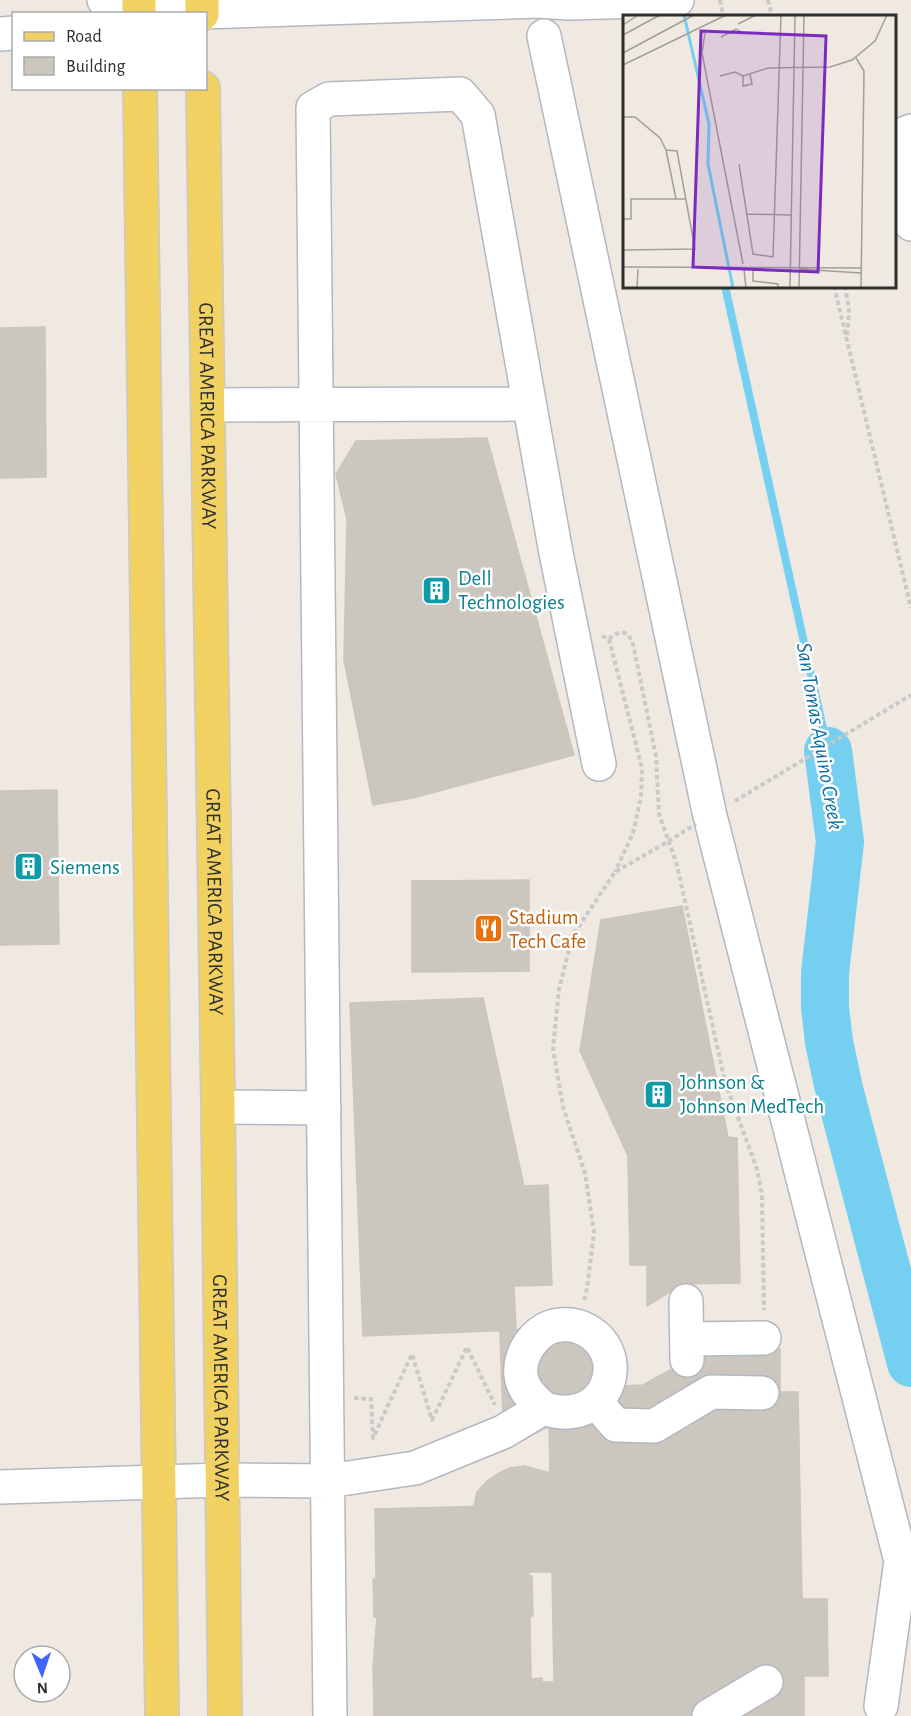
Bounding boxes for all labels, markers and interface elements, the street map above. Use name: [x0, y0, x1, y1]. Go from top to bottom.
legend: [12, 12, 207, 90]
inset map: [623, 15, 896, 288]
text: Road: [66, 28, 102, 46]
text: Building: [66, 58, 126, 76]
street label: GREAT AMERICA PARKWAY: [195, 302, 219, 530]
place label: Dell Technologies: [458, 568, 565, 613]
building icon: Dell Technologies: [421, 574, 453, 606]
water label: San Tomas Aquino Creek: [793, 641, 847, 831]
street label: GREAT AMERICA PARKWAY: [202, 788, 227, 1016]
building icon: Siemens: [13, 851, 45, 883]
place label: Siemens: [50, 857, 120, 878]
place label: Stadium Tech Cafe: [509, 907, 586, 952]
restaurant icon: Stadium Tech Cafe: [472, 913, 504, 945]
place label: Johnson & Johnson MedTech: [680, 1072, 824, 1117]
building icon: Johnson & Johnson MedTech: [643, 1078, 675, 1110]
street label: GREAT AMERICA PARKWAY: [209, 1274, 233, 1502]
north arrow: [12, 1644, 72, 1704]
text: N: [37, 1680, 48, 1696]

